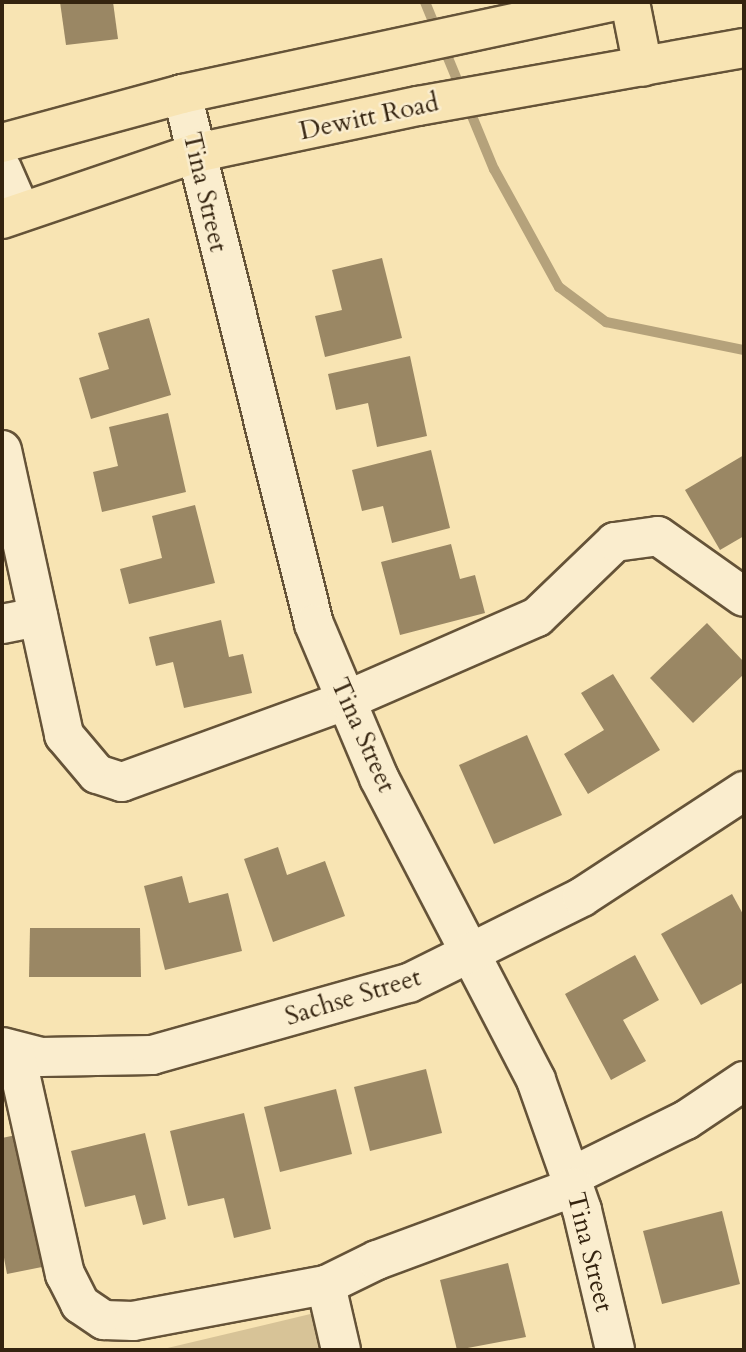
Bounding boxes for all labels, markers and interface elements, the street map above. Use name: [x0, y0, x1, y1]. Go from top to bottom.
street label: Dewitt Road: [296, 87, 442, 147]
street label: Tina Street: [176, 129, 234, 255]
street label: Tina Street: [324, 673, 402, 797]
street label: Sachse Street: [281, 962, 425, 1032]
street label: Tina Street: [560, 1189, 620, 1315]

